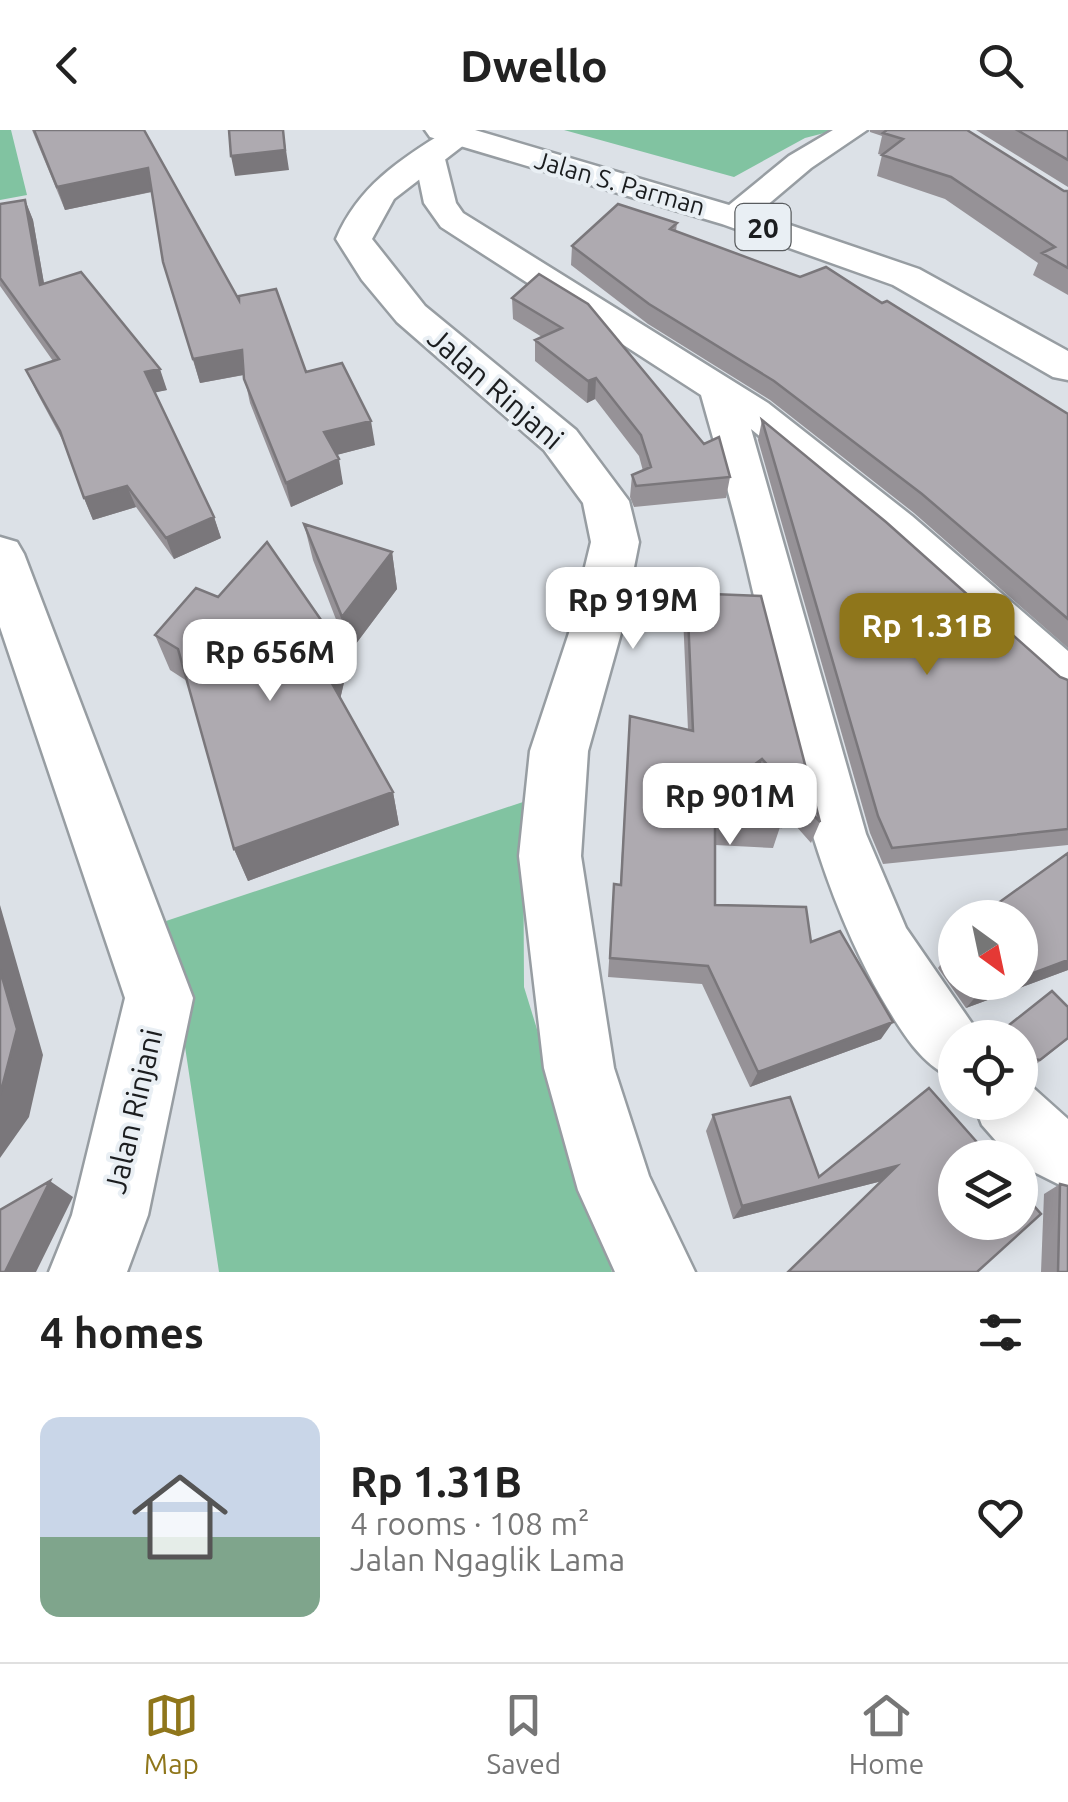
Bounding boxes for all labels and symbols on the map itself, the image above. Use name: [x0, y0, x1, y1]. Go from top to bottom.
street label: Jalan S. Parman: [532, 145, 708, 221]
road number: 20: [736, 204, 790, 250]
street label: Jalan Rinjani: [422, 320, 570, 456]
pin: Rp 919M: [541, 567, 725, 652]
pin: Rp 1.31B: [824, 593, 1030, 678]
pin: Rp 656M: [178, 619, 362, 704]
pin: Rp 901M: [638, 763, 822, 848]
north arrow: [938, 900, 1038, 1000]
street label: Jalan Rinjani: [98, 1025, 168, 1197]

